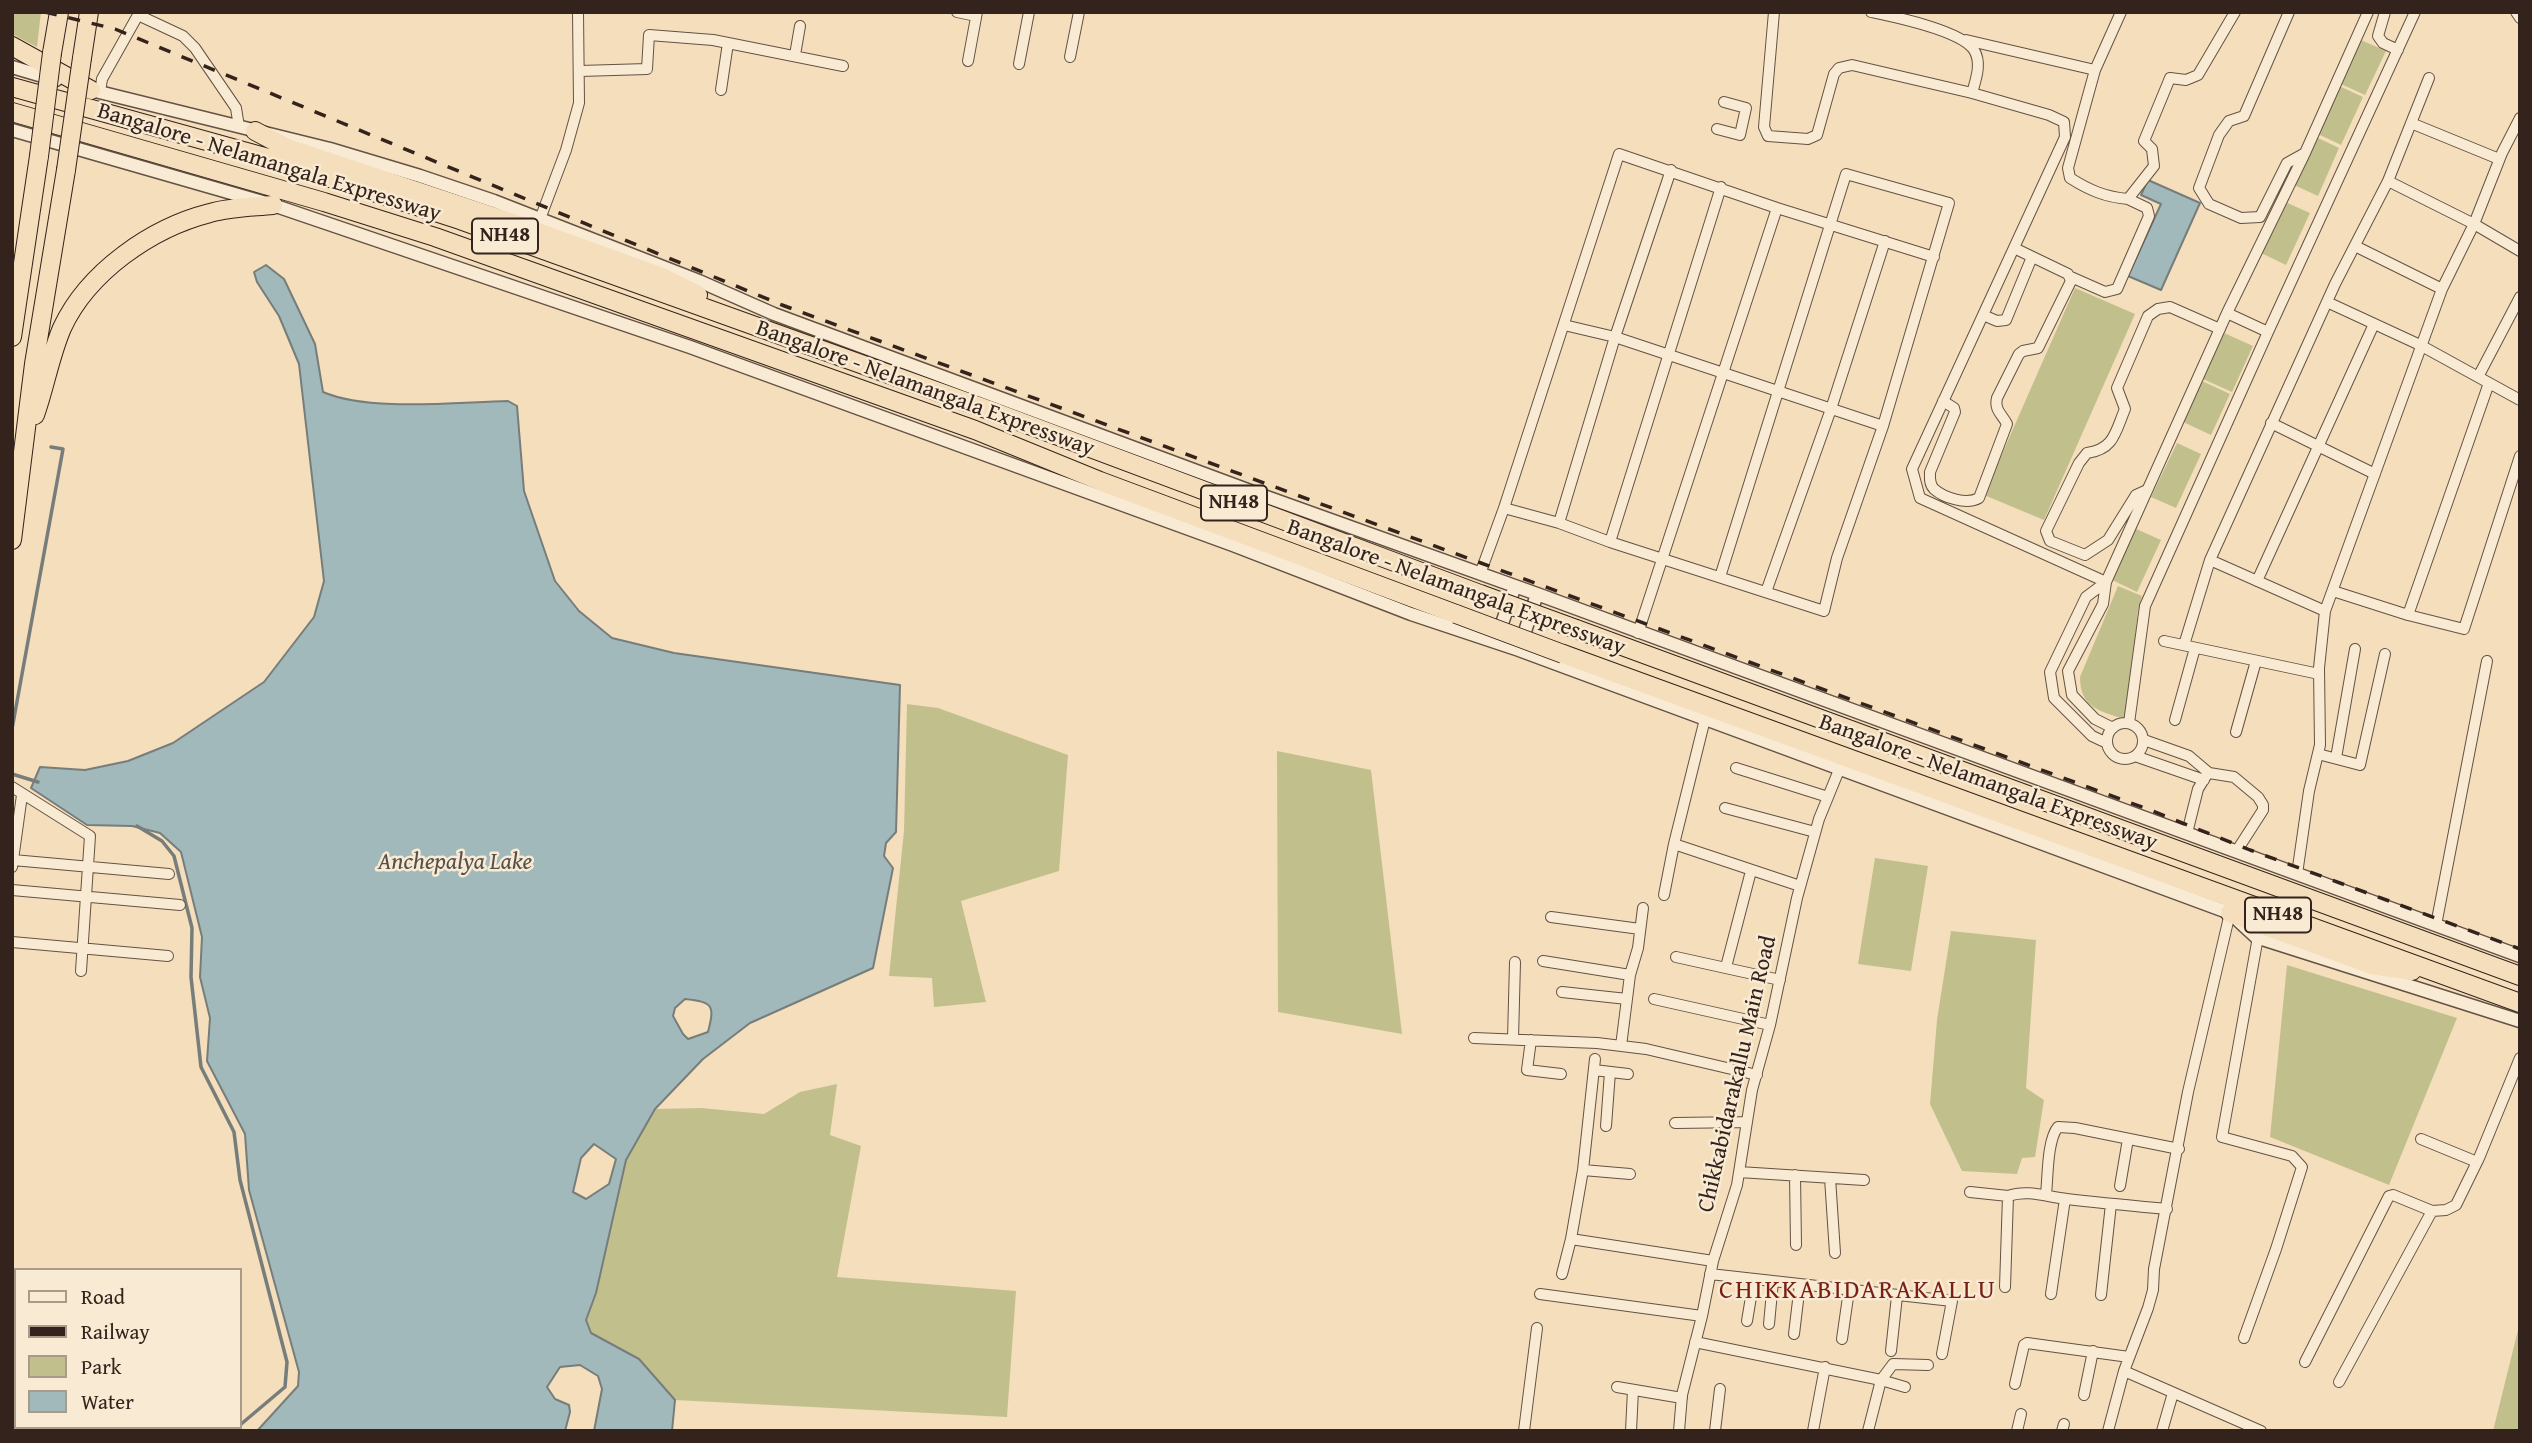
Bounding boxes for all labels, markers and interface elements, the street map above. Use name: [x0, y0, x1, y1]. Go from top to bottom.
street label: Bangalore - Nelamangala Expressway: [94, 97, 444, 229]
road number: NH48: [472, 218, 538, 254]
street label: Bangalore - Nelamangala Expressway: [752, 315, 1098, 463]
road number: NH48: [1201, 486, 1267, 520]
street label: Bangalore - Nelamangala Expressway: [1283, 514, 1629, 662]
street label: Bangalore - Nelamangala Expressway: [1815, 709, 2161, 857]
water label: Anchepalya Lake: [378, 849, 532, 877]
road number: NH48: [2245, 898, 2311, 932]
street label: Chikkabidarakallu Main Road: [1693, 933, 1783, 1215]
legend: [14, 1268, 242, 1429]
district label: CHIKKABIDARAKALLU: [1721, 1275, 1995, 1307]
text: Road: [81, 1281, 125, 1312]
text: Railway: [81, 1316, 150, 1347]
text: Park: [81, 1351, 122, 1382]
text: Water: [81, 1386, 134, 1417]

